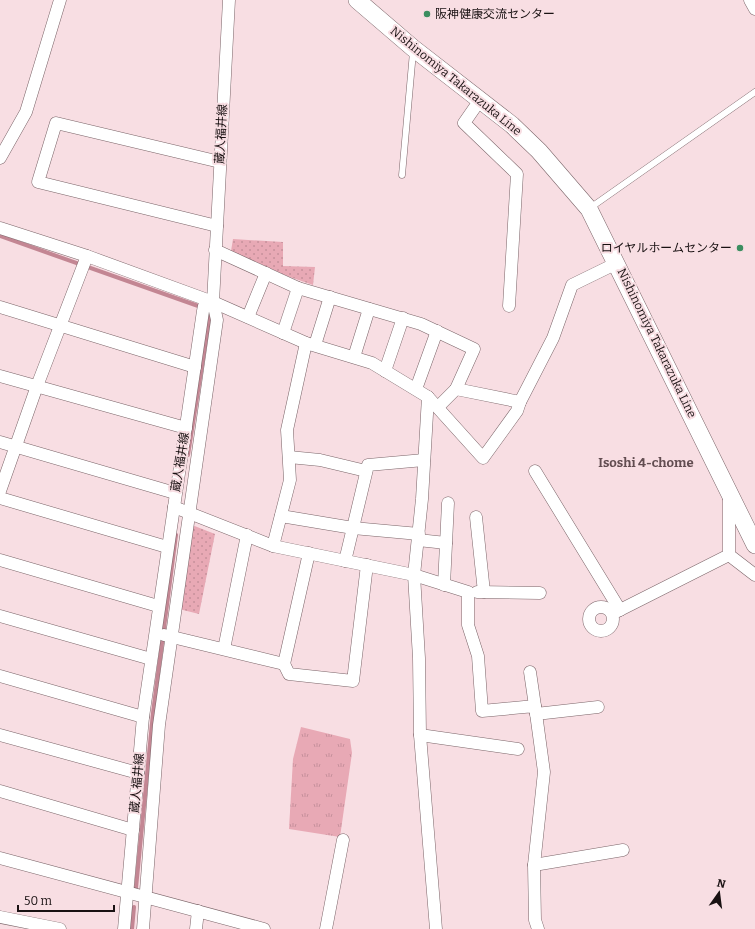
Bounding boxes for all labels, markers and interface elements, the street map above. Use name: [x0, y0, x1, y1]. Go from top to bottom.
place label: 阪神健康交流センター: [435, 7, 555, 21]
marker: 阪神健康交流センター: [422, 9, 432, 19]
street label: Nishinomiya Takarazuka Line: [388, 24, 524, 138]
street label: 蔵人福井線: [212, 104, 230, 164]
place label: ロイヤルホームセンター: [601, 241, 732, 255]
marker: ロイヤルホームセンター: [735, 243, 745, 253]
street label: Nishinomiya Takarazuka Line: [615, 266, 699, 420]
street label: 蔵人福井線: [168, 431, 192, 493]
district label: Isoshi 4-chome: [598, 455, 694, 470]
street label: 蔵人福井線: [127, 752, 147, 814]
north arrow: [699, 873, 739, 913]
text: N: [716, 876, 727, 891]
scale bar: [18, 887, 114, 913]
text: 50 m: [24, 894, 53, 908]

